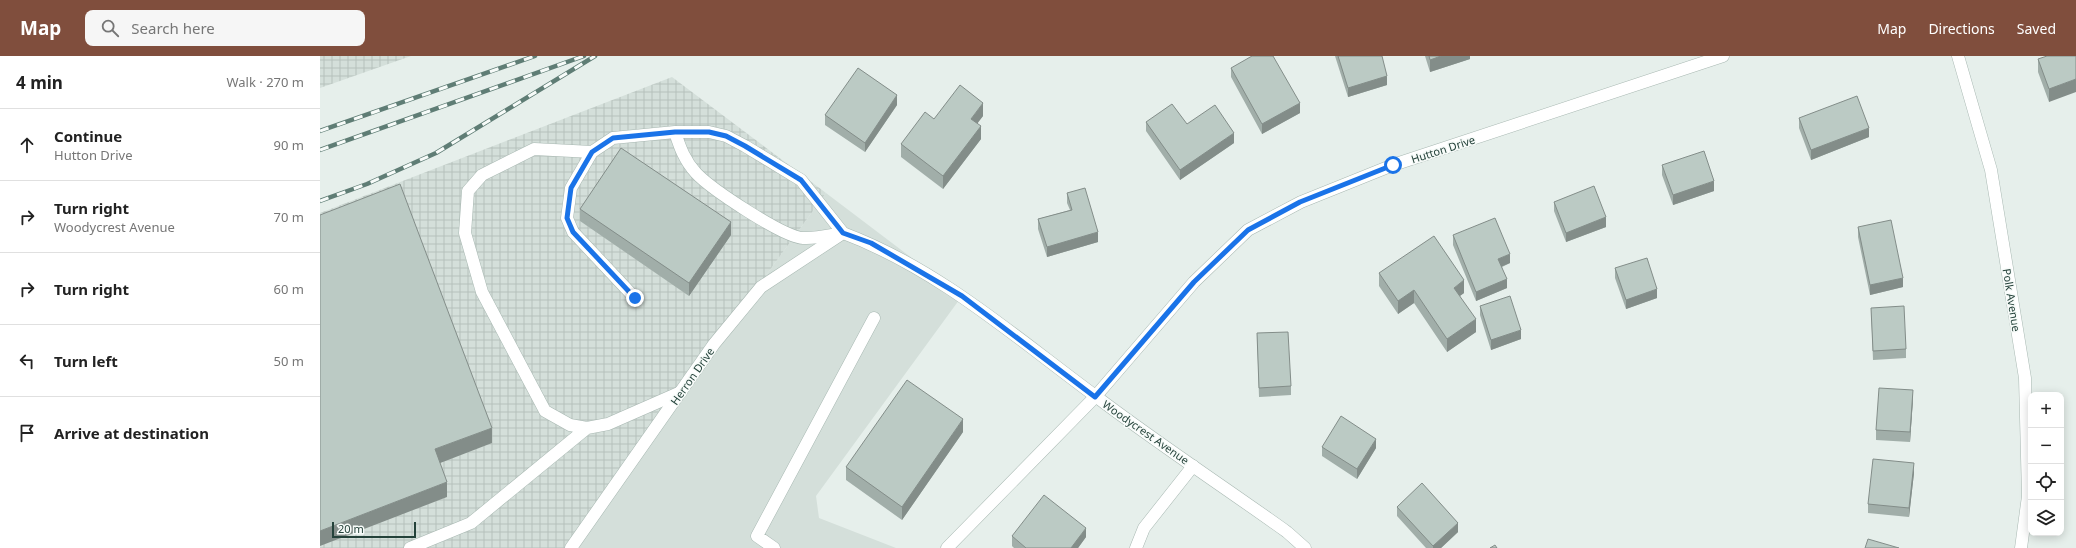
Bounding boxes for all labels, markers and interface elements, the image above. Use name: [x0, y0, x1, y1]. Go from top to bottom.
search box: [85, 10, 365, 46]
text: Map: [20, 15, 61, 41]
icon: search: [99, 17, 121, 39]
text: Search here: [131, 18, 215, 38]
text: Map: [1877, 19, 1906, 38]
text: Directions: [1928, 19, 1995, 38]
text: Saved: [2017, 19, 2056, 38]
text: 4 min: [16, 71, 63, 94]
text: Walk · 270 m: [226, 73, 304, 91]
text: Continue: [54, 126, 122, 146]
street label: Hutton Drive: [1409, 132, 1477, 166]
icon: ahead: [16, 134, 38, 156]
text: 90 m: [274, 136, 304, 154]
text: Hutton Drive: [54, 146, 132, 164]
route start: [1384, 156, 1402, 174]
text: Turn right: [54, 198, 129, 218]
icon: right: [16, 206, 38, 228]
text: 70 m: [274, 208, 304, 226]
text: Woodycrest Avenue: [54, 218, 175, 236]
street label: Polk Avenue: [2000, 267, 2024, 333]
icon: right: [16, 278, 38, 300]
text: Turn right: [54, 279, 129, 299]
text: 60 m: [274, 280, 304, 298]
route end: [626, 289, 644, 307]
street label: Herron Drive: [667, 344, 717, 408]
icon: left: [16, 350, 38, 372]
text: Turn left: [54, 351, 118, 371]
text: 50 m: [274, 352, 304, 370]
map controls: [2028, 392, 2064, 536]
button: +: [2028, 392, 2064, 428]
street label: Woodycrest Avenue: [1100, 397, 1192, 467]
icon: arrive: [16, 422, 38, 444]
text: Arrive at destination: [54, 423, 209, 443]
button: −: [2028, 428, 2064, 464]
button: locate: [2028, 464, 2064, 500]
button: layers: [2028, 500, 2064, 536]
scale bar: [332, 520, 416, 539]
text: 20 m: [338, 521, 364, 536]

